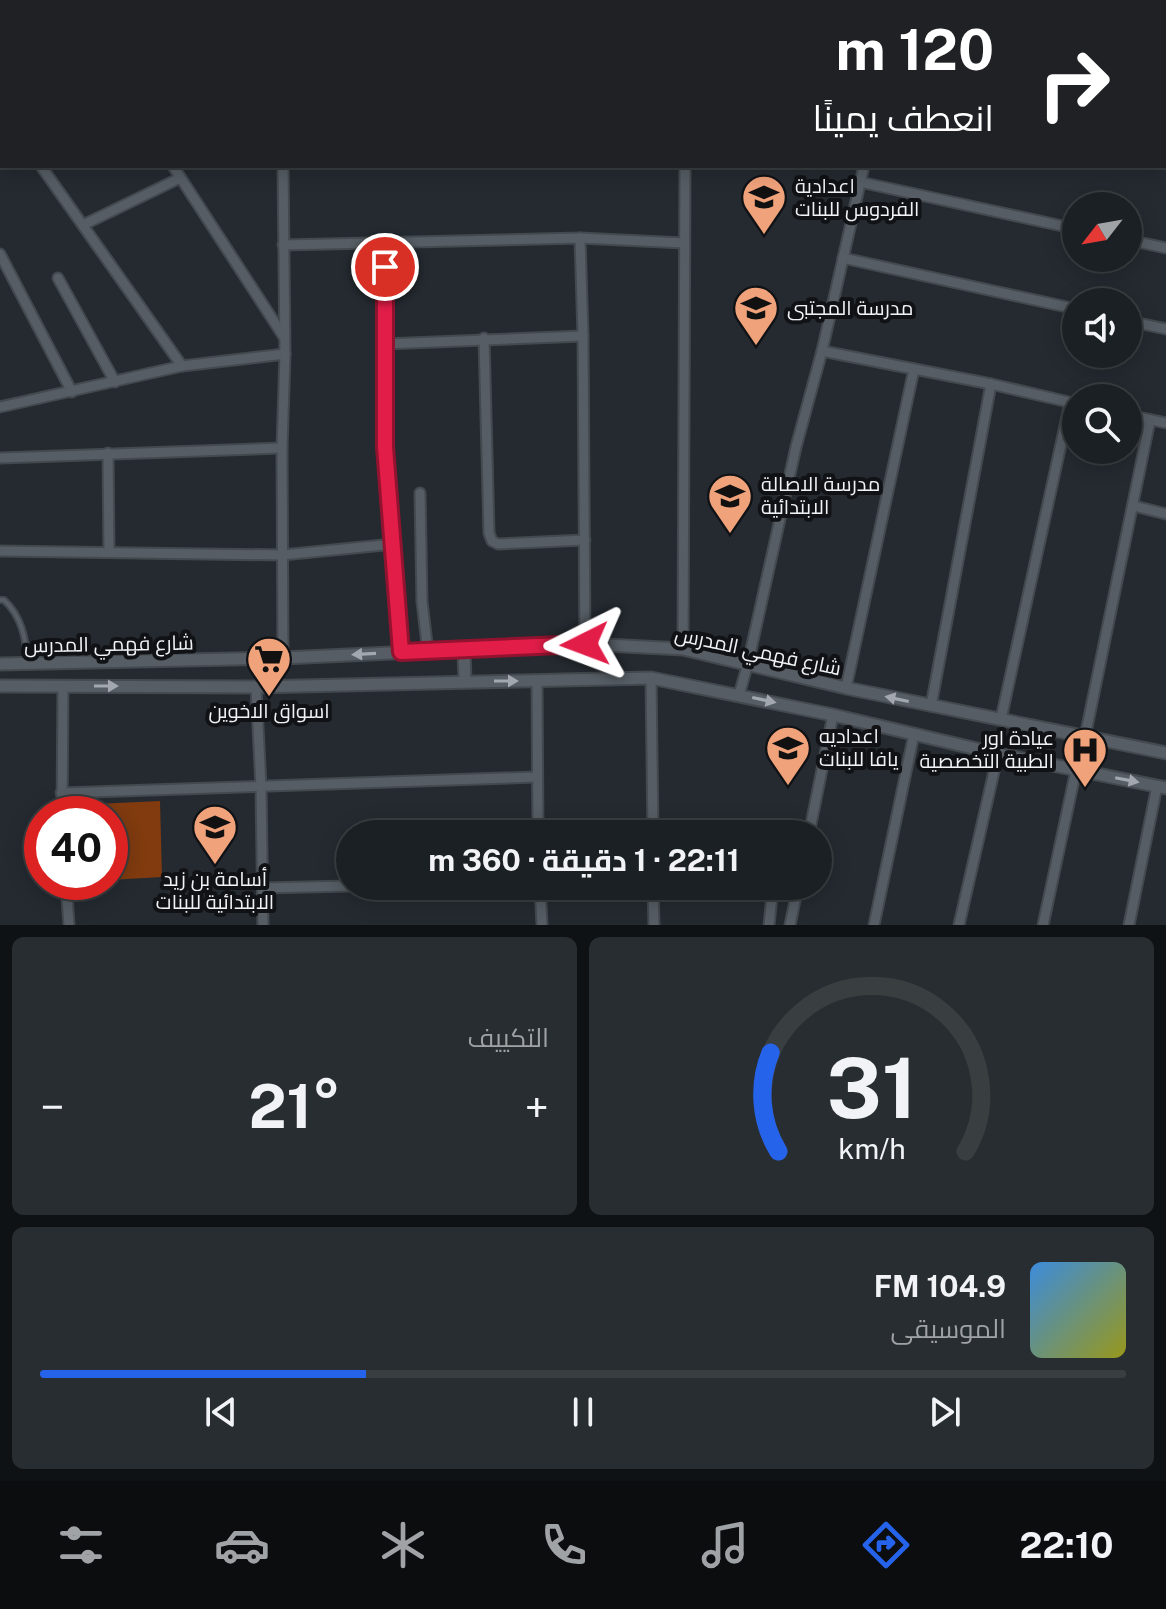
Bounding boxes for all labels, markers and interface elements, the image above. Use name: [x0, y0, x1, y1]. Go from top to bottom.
text: 120 m: [836, 17, 994, 83]
icon: right: [1022, 32, 1126, 136]
text: انعطف يمينًا: [812, 97, 994, 139]
school or university icon: اعدادية الفردوس للبنات: [740, 173, 788, 236]
place label: اعدادية الفردوس للبنات: [795, 174, 919, 222]
north arrow: [1062, 192, 1142, 272]
map controls: [1062, 192, 1142, 464]
pin: [351, 233, 419, 301]
icon: arrive: [363, 245, 407, 289]
school or university icon: مدرسة المجتبى: [732, 284, 780, 347]
button: sound: [1062, 288, 1142, 368]
place label: مدرسة المجتبى: [787, 296, 913, 321]
button: search: [1062, 384, 1142, 464]
school or university icon: مدرسة الاصالة الابتدائية: [706, 472, 754, 535]
place label: مدرسة الاصالة الابتدائية: [761, 472, 880, 519]
position arrow: [543, 602, 627, 686]
street label: شارع فهمي المدرس: [672, 622, 843, 684]
street label: شارع فهمي المدرس: [24, 631, 194, 661]
supermarket icon: اسواق الاخوين: [245, 635, 293, 698]
one-way arrow: [351, 647, 376, 660]
one-way arrow: [494, 675, 519, 687]
one-way arrow: [94, 680, 119, 692]
one-way arrow: [885, 692, 910, 705]
one-way arrow: [751, 694, 776, 707]
place label: اسواق الاخوين: [208, 699, 330, 724]
school or university icon: اعداديه يافا للبنات: [764, 724, 812, 787]
place label: اعداديه يافا للبنات: [819, 724, 899, 771]
place label: عيادة اور الطبية التخصصية: [920, 726, 1054, 773]
hospital icon: عيادة اور الطبية التخصصية: [1061, 726, 1109, 789]
one-way arrow: [1115, 775, 1140, 787]
speed limit sign: 40: [24, 796, 128, 900]
school or university icon: أسامة بن زيد الابتدائية للبنات: [191, 803, 239, 866]
text: 22:11 · 1 دقيقة · 360 m: [428, 842, 740, 878]
place label: أسامة بن زيد الابتدائية للبنات: [156, 867, 274, 914]
text: التكييف: [467, 1022, 549, 1053]
text: 31: [826, 1039, 917, 1137]
text: 21°: [248, 1071, 341, 1142]
text: −: [40, 1081, 64, 1133]
text: +: [525, 1081, 549, 1133]
text: km/h: [838, 1132, 905, 1165]
text: 104.9 FM: [874, 1268, 1006, 1304]
text: الموسيقى: [891, 1313, 1006, 1344]
icon: previous: [199, 1390, 243, 1434]
icon: pause: [561, 1390, 605, 1434]
icon: next: [923, 1390, 967, 1434]
icon: filters: [53, 1517, 109, 1573]
icon: car: [214, 1517, 270, 1573]
icon: climate: [375, 1517, 431, 1573]
icon: phone: [536, 1517, 592, 1573]
icon: music: [697, 1517, 753, 1573]
icon: directions: [858, 1517, 914, 1573]
text: 22:10: [1019, 1524, 1113, 1566]

